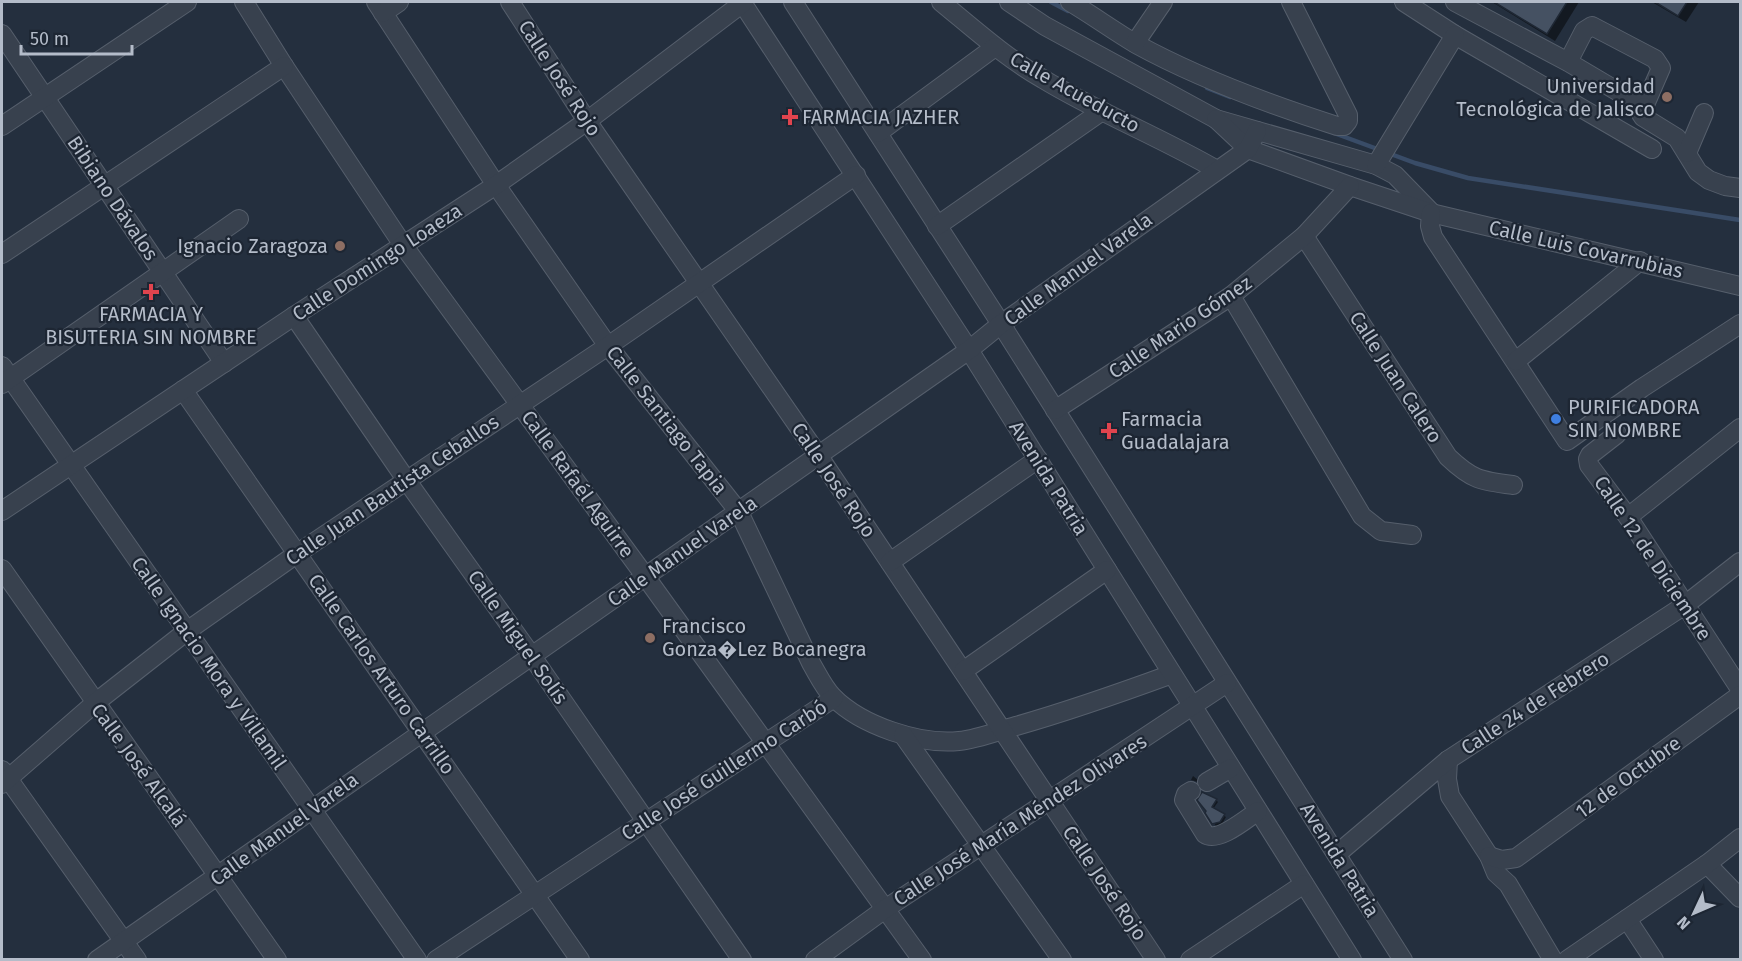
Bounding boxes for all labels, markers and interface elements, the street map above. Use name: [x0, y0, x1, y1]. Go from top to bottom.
street label: Calle José Rojo: [514, 15, 606, 141]
scale bar: [21, 18, 132, 56]
text: 50 m: [30, 28, 69, 50]
street label: Calle Acueducto: [1006, 46, 1144, 138]
place label: Universidad Tecnológica de Jalisco: [1456, 74, 1655, 121]
marker: Universidad Tecnológica de Jalisco: [1660, 90, 1674, 104]
place label: FARMACIA JAZHER: [802, 105, 959, 129]
marker: FARMACIA JAZHER: [783, 110, 797, 124]
street label: Bibiano Dávalos: [62, 131, 164, 265]
street label: Calle Domingo Loaeza: [288, 198, 466, 326]
street label: Calle Manuel Varela: [999, 207, 1157, 331]
street label: Calle Luis Covarrubias: [1487, 215, 1685, 283]
place label: Ignacio Zaragoza: [177, 234, 328, 258]
marker: Ignacio Zaragoza: [333, 239, 347, 253]
street label: Calle Mario Gómez: [1104, 270, 1256, 384]
marker: FARMACIA Y BISUTERIA SIN NOMBRE: [144, 285, 158, 299]
place label: FARMACIA Y BISUTERIA SIN NOMBRE: [45, 302, 257, 349]
street label: Calle Juan Calero: [1344, 307, 1448, 447]
street label: Calle Santiago Tapia: [601, 341, 733, 499]
place label: PURIFICADORA SIN NOMBRE: [1568, 395, 1700, 442]
street label: Calle Rafaél Aguirre: [517, 406, 639, 562]
place label: Farmacia Guadalajara: [1121, 407, 1230, 454]
street label: Calle Juan Bautista Ceballos: [281, 410, 503, 570]
marker: PURIFICADORA SIN NOMBRE: [1549, 412, 1563, 426]
street label: Avenida Patria: [1004, 416, 1094, 540]
street label: Calle José Rojo: [787, 418, 881, 542]
marker: Farmacia Guadalajara: [1102, 424, 1116, 438]
street label: Calle 12 de Diciembre: [1589, 471, 1717, 645]
street label: Calle Manuel Varela: [603, 490, 761, 612]
street label: Calle Ignacio Mora y Villamil: [126, 552, 292, 774]
street label: Calle Miguel Solís: [463, 565, 573, 709]
street label: Calle Carlos Arturo Carrillo: [303, 569, 461, 779]
place label: Francisco Gonza�Lez Bocanegra: [662, 614, 867, 661]
marker: Francisco Gonza�Lez Bocanegra: [643, 631, 657, 645]
street label: Calle 24 de Febrero: [1456, 646, 1614, 760]
street label: Calle José Guillermo Carbó: [617, 695, 831, 845]
street label: Calle José Alcalá: [86, 699, 192, 831]
street label: Calle José María Méndez Olivares: [889, 729, 1151, 911]
street label: 12 de Octubre: [1571, 731, 1685, 823]
street label: Calle Manuel Varela: [205, 767, 363, 891]
street label: Avenida Patria: [1295, 798, 1385, 922]
street label: Calle José Rojo: [1058, 821, 1152, 945]
north arrow: [1664, 883, 1724, 943]
text: N: [1673, 913, 1694, 933]

